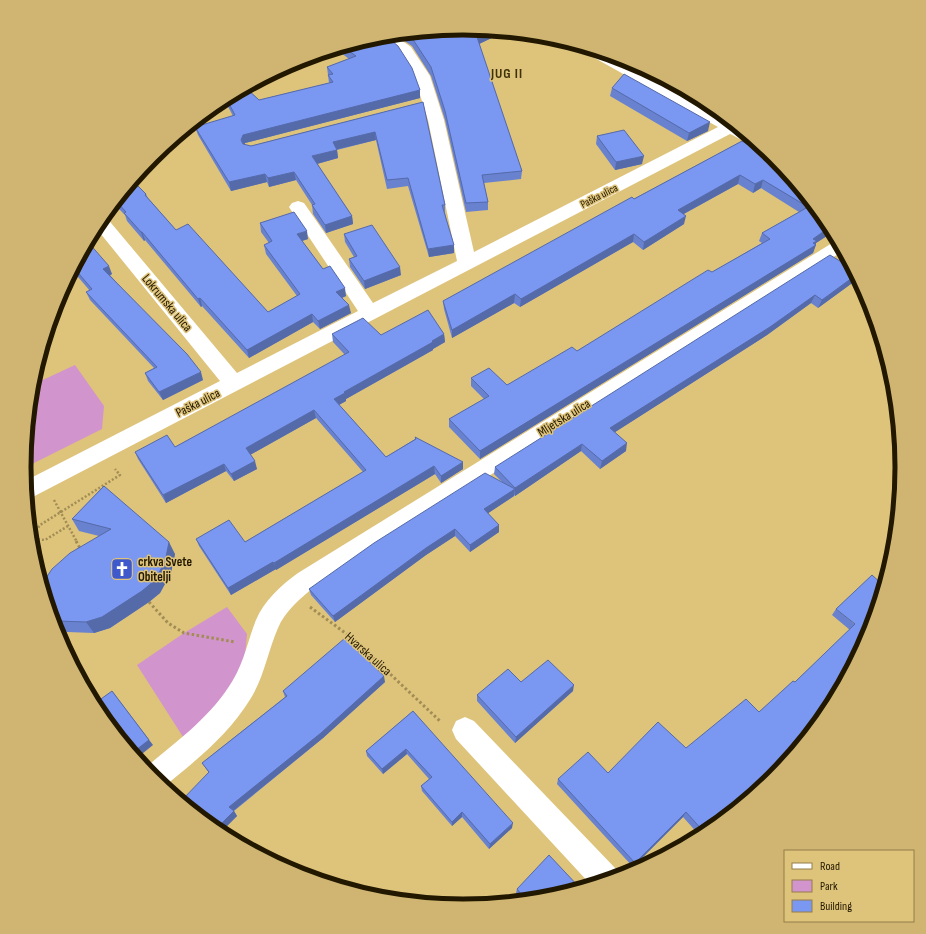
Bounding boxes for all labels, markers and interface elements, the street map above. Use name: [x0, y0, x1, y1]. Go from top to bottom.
district label: JUG II: [490, 65, 523, 82]
street label: Paška ulica: [578, 181, 620, 211]
street label: Lokrumska ulica: [138, 271, 196, 335]
street label: Paška ulica: [173, 385, 223, 421]
street label: Mljetska ulica: [535, 396, 593, 440]
place label: crkva Svete Obitelji: [138, 554, 192, 585]
church icon: crkva Svete Obitelji: [109, 556, 135, 582]
street label: Hvarska ulica: [341, 629, 395, 679]
legend: [784, 850, 914, 922]
text: Road: [820, 859, 840, 874]
text: Park: [820, 879, 838, 894]
text: Building: [820, 899, 852, 914]

